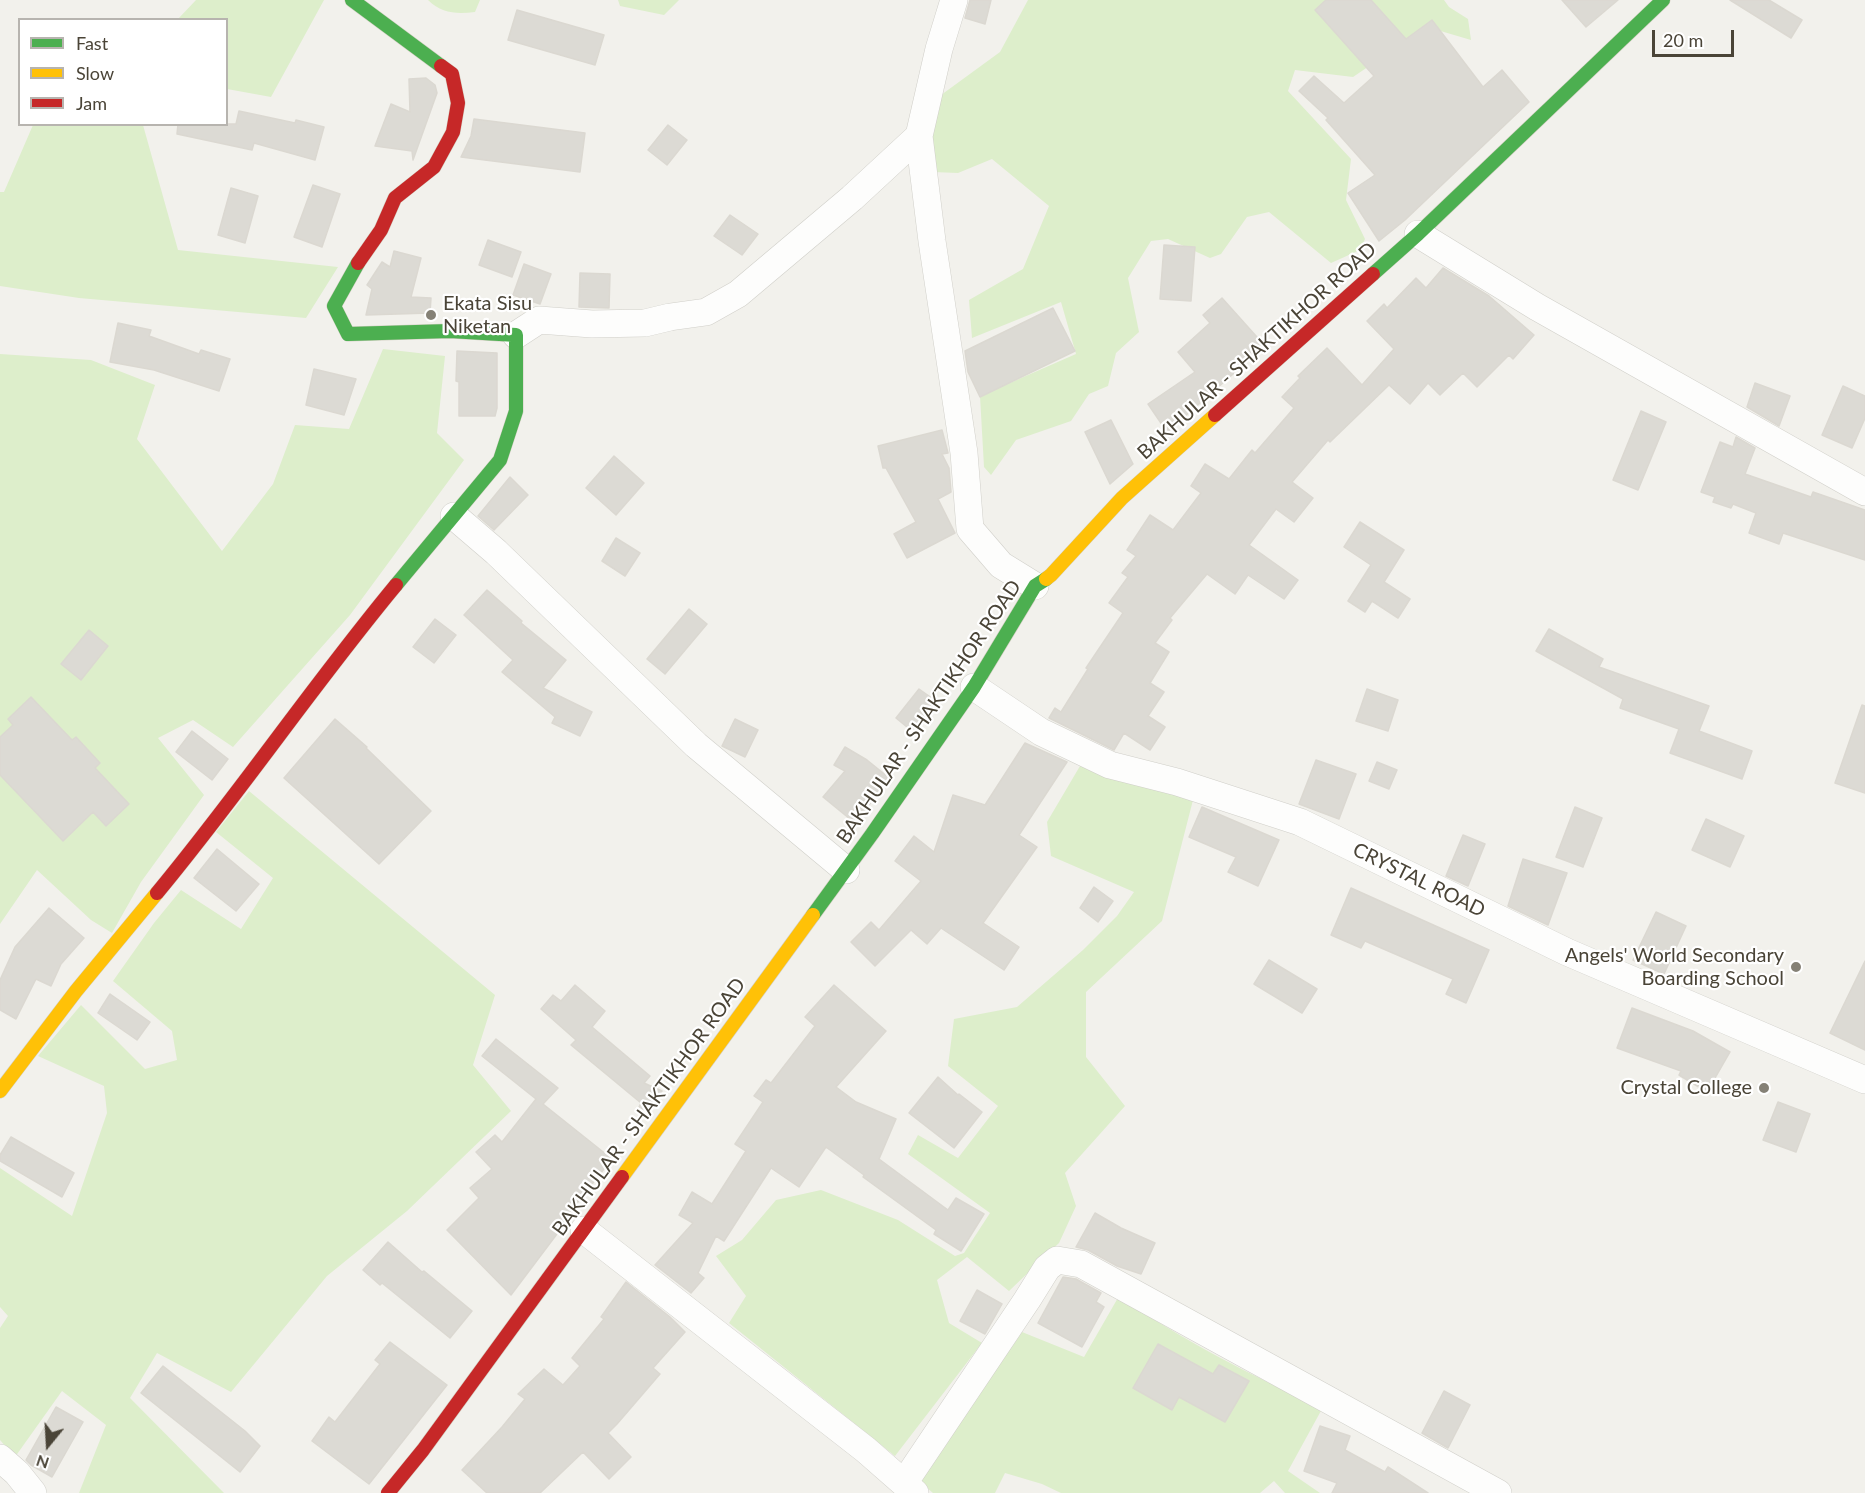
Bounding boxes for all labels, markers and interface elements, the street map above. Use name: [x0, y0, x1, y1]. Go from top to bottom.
legend: [18, 18, 228, 126]
scale bar: [1655, 18, 1738, 56]
text: 20 m: [1663, 29, 1703, 51]
text: Fast: [76, 32, 108, 54]
text: Slow: [76, 62, 114, 84]
text: Jam: [76, 92, 107, 114]
street label: BAKHULAR - SHAKTIKHOR ROAD: [1133, 237, 1381, 465]
place label: Ekata Sisu Niketan: [443, 292, 532, 339]
marker: Ekata Sisu Niketan: [424, 308, 438, 322]
street label: BAKHULAR - SHAKTIKHOR ROAD: [832, 576, 1026, 848]
street label: CRYSTAL ROAD: [1349, 838, 1489, 922]
place label: Angels' World Secondary Boarding School: [1565, 944, 1784, 991]
marker: Angels' World Secondary Boarding School: [1789, 960, 1803, 974]
street label: BAKHULAR - SHAKTIKHOR ROAD: [547, 973, 751, 1241]
place label: Crystal College: [1620, 1076, 1752, 1100]
marker: Crystal College: [1757, 1081, 1771, 1095]
north arrow: [18, 1415, 78, 1475]
text: N: [33, 1452, 51, 1474]

